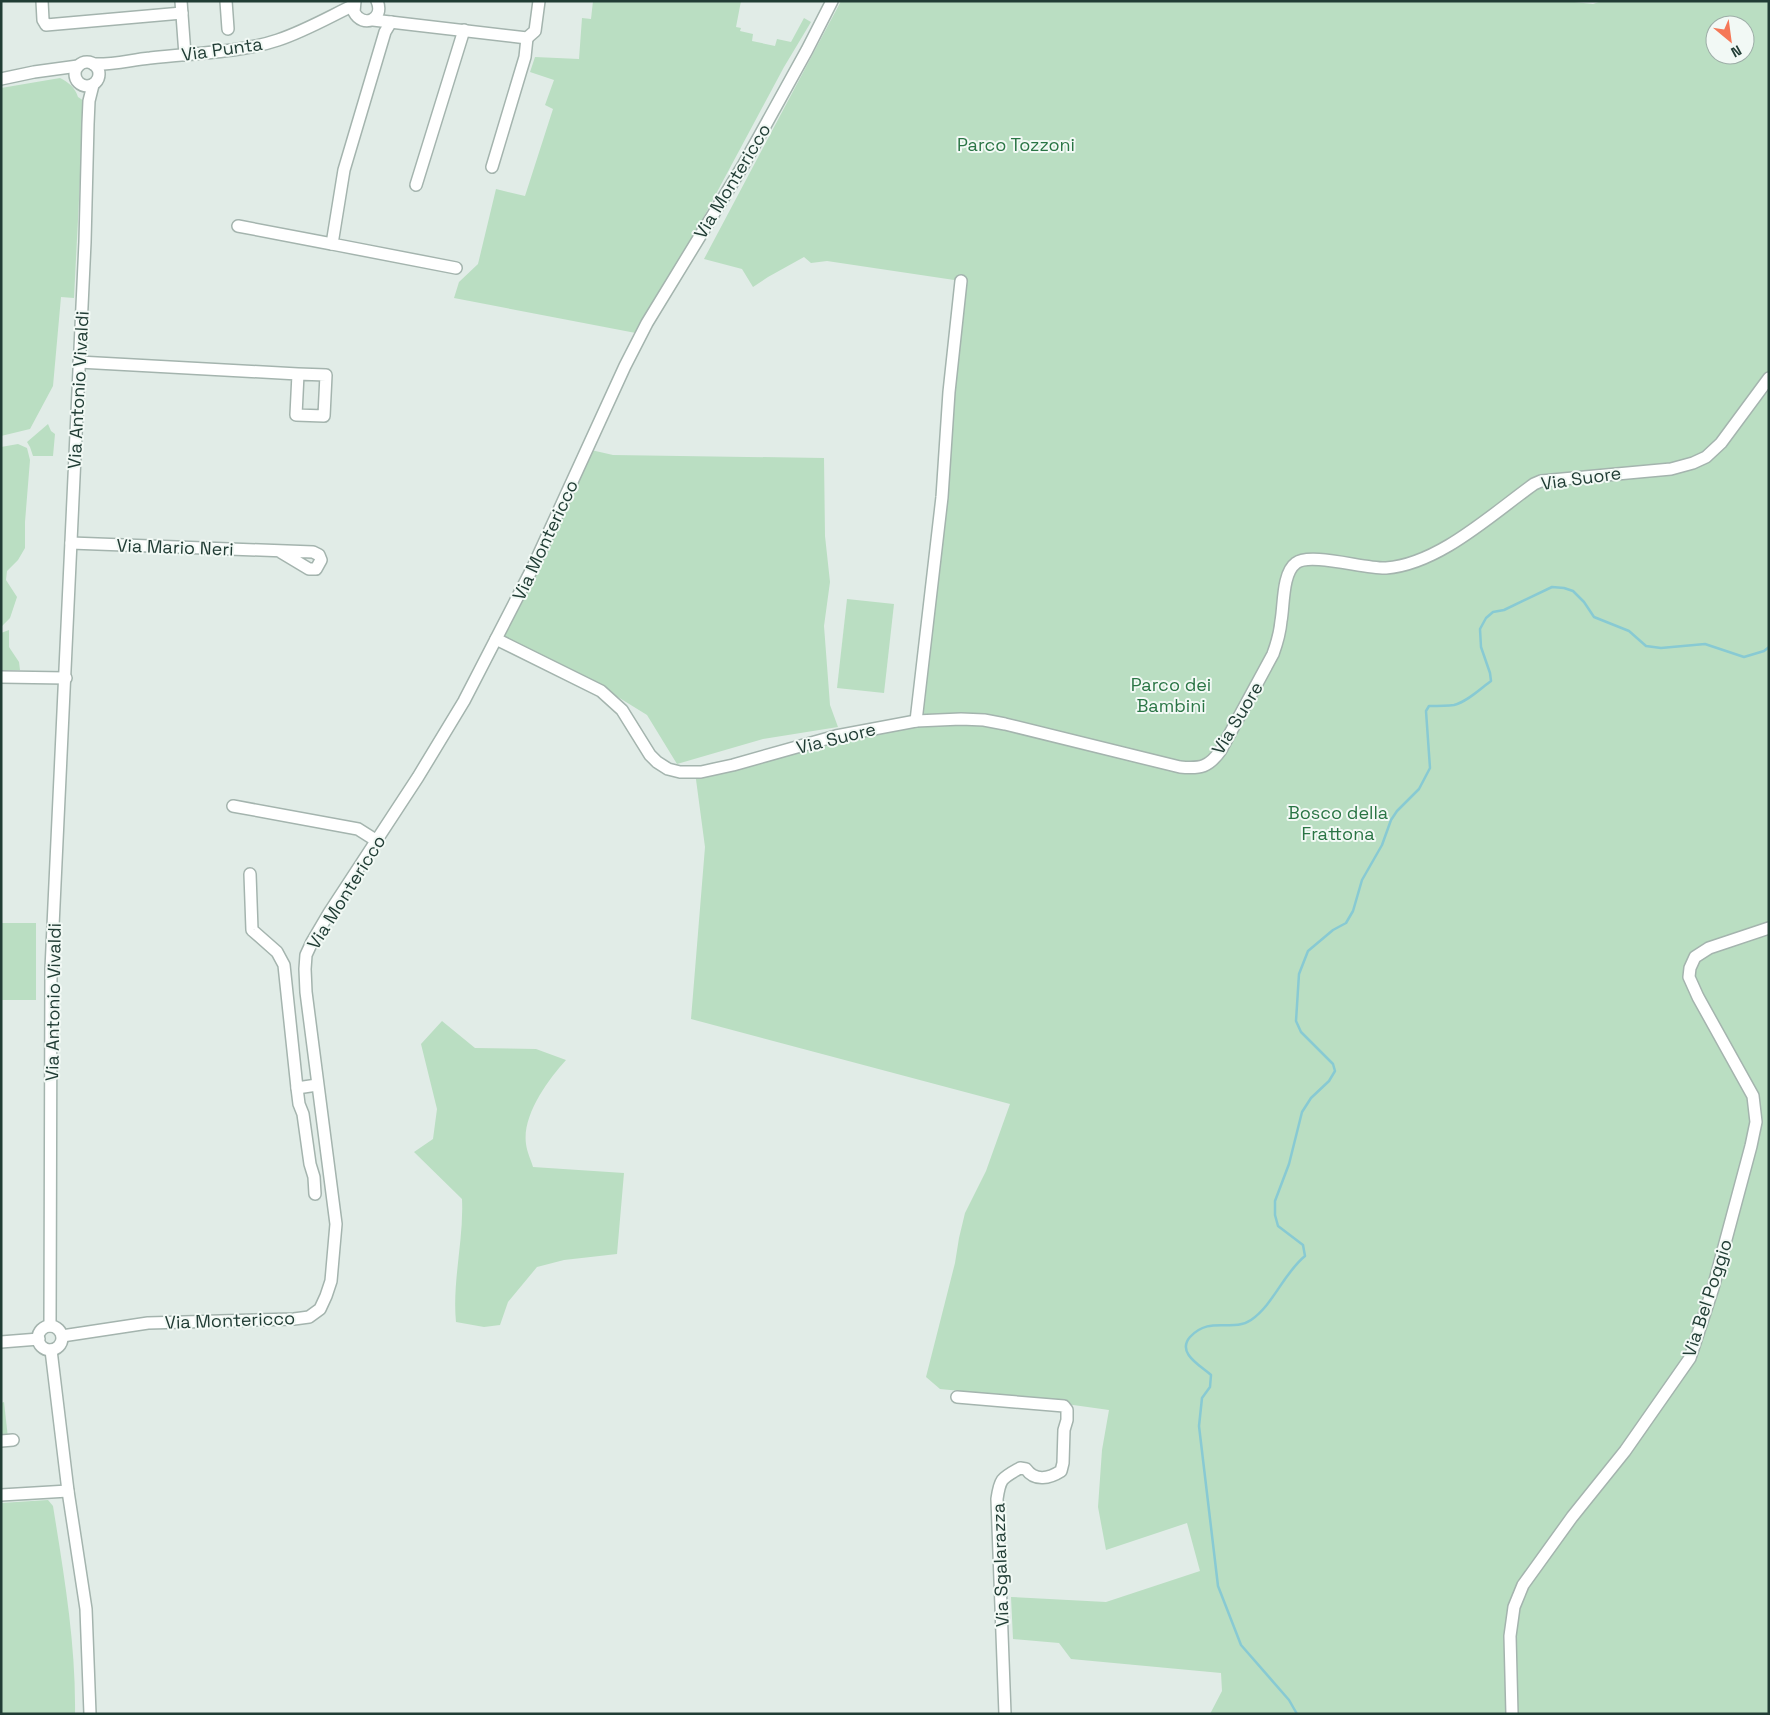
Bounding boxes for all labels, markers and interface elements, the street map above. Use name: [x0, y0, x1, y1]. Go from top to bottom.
north arrow: [1705, 15, 1755, 65]
street label: Via Punta: [180, 32, 264, 66]
text: N: [1728, 41, 1745, 62]
street label: Via Montericco: [689, 119, 775, 243]
park label: Parco Tozzoni: [957, 133, 1075, 156]
street label: Via Antonio Vivaldi: [62, 310, 94, 470]
street label: Via Suore: [1539, 461, 1623, 495]
street label: Via Montericco: [507, 476, 583, 604]
street label: Via Mario Neri: [116, 533, 234, 561]
park label: Parco dei Bambini: [1131, 673, 1211, 717]
street label: Via Suore: [1206, 677, 1268, 759]
street label: Via Suore: [794, 717, 878, 759]
park label: Bosco della Frattona: [1288, 801, 1388, 845]
street label: Via Montericco: [302, 831, 390, 953]
street label: Via Antonio Vivaldi: [40, 923, 66, 1081]
street label: Via Bel Poggio: [1677, 1236, 1737, 1360]
street label: Via Montericco: [164, 1306, 296, 1334]
street label: Via Sgalarazza: [986, 1503, 1014, 1627]

